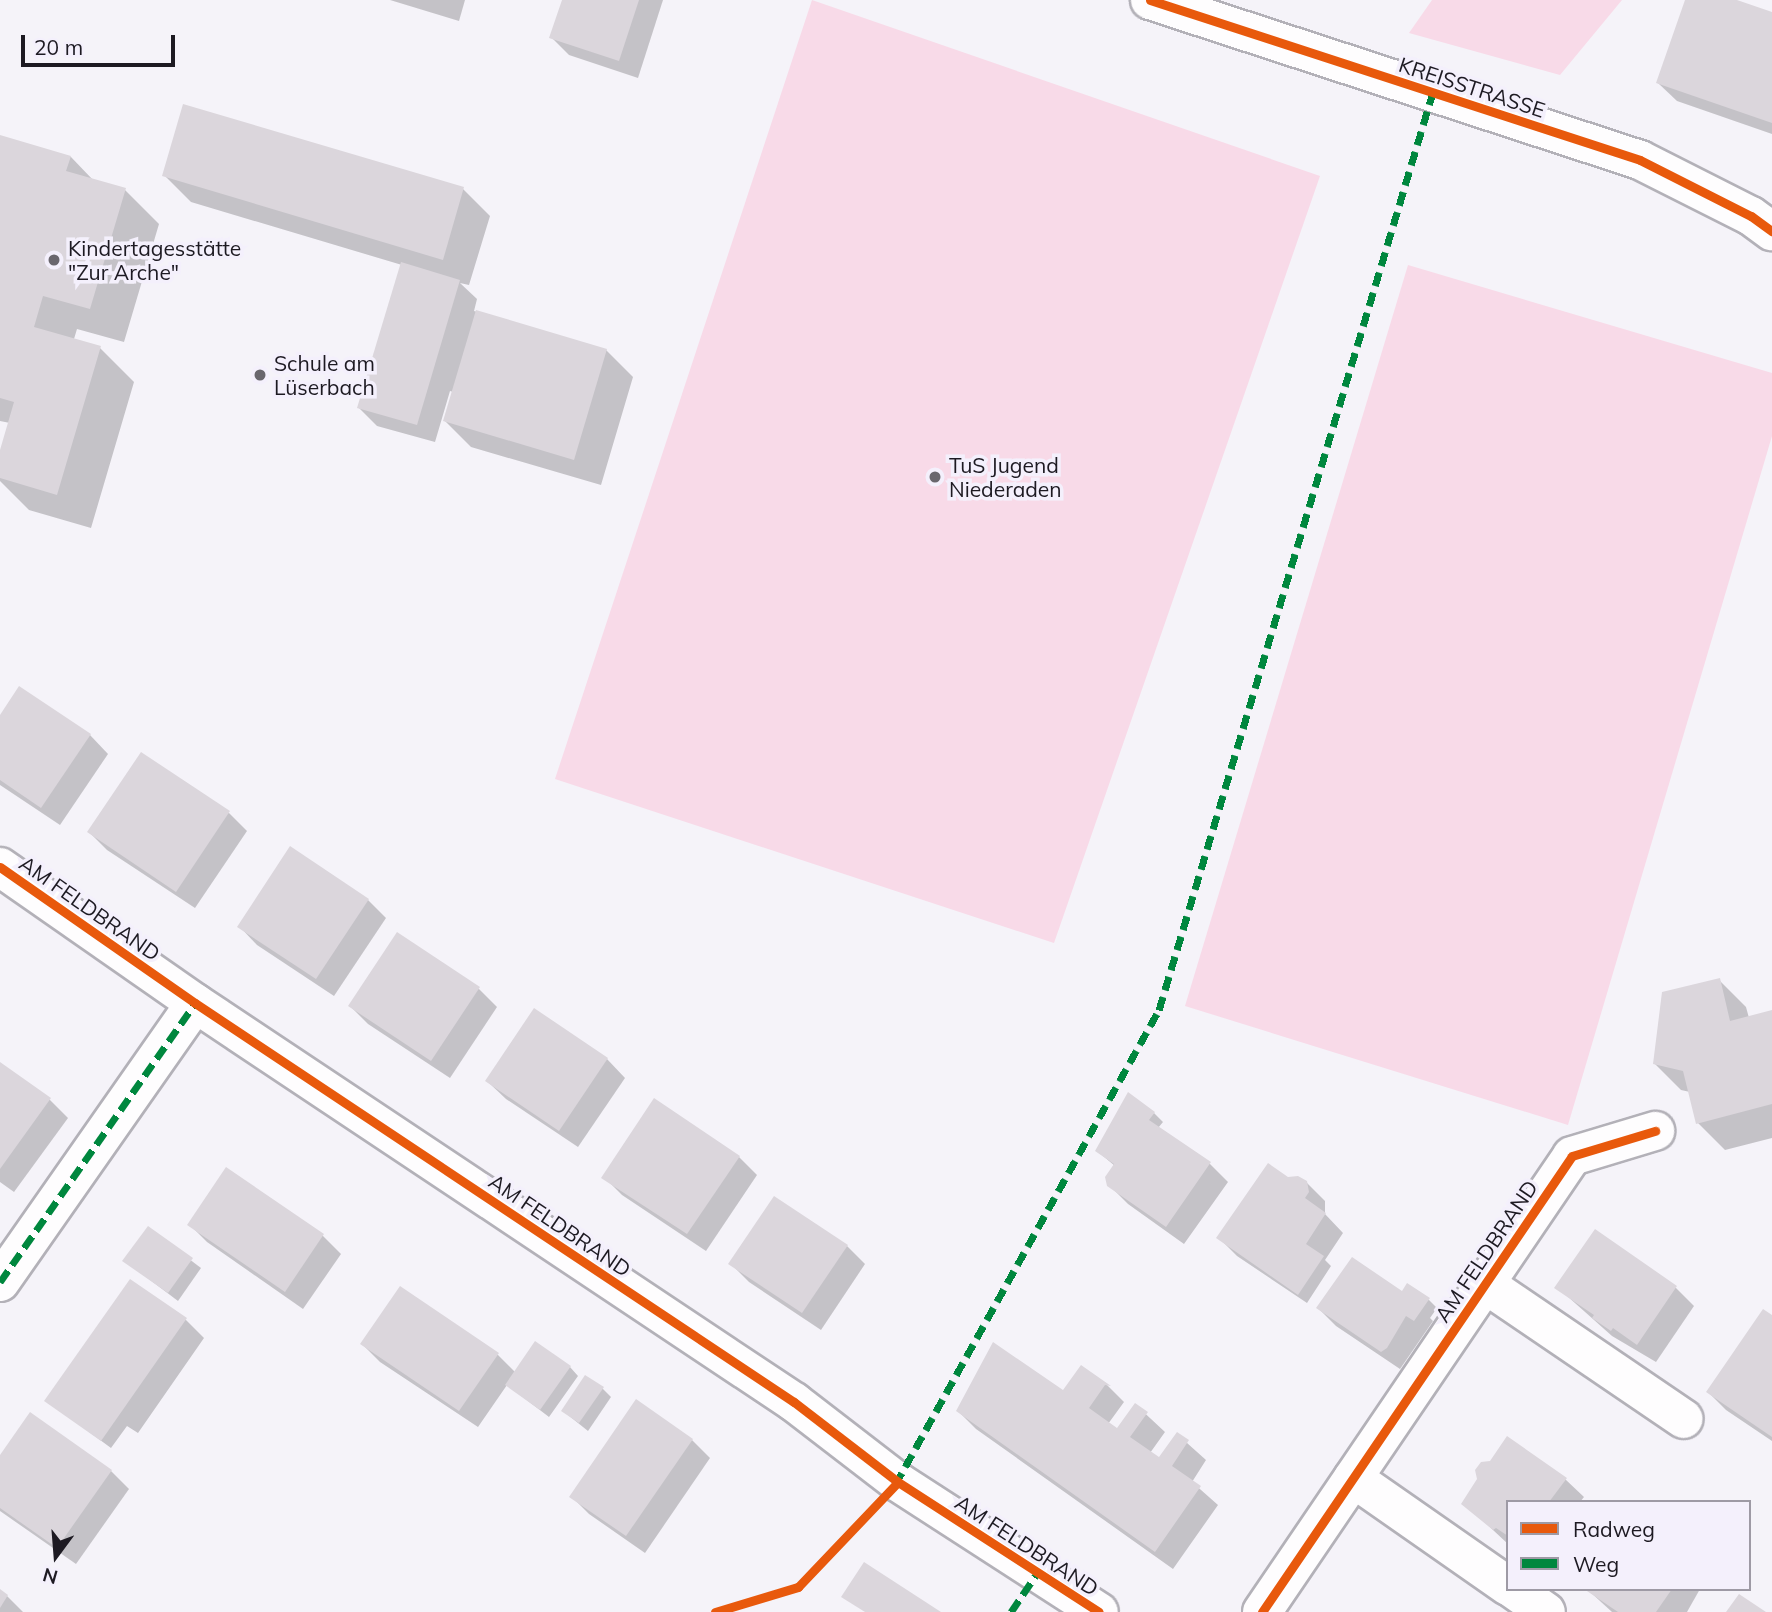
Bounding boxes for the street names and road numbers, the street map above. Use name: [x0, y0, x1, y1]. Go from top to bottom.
street label: KREISSTRASSE: [1396, 51, 1548, 123]
street label: AM FELDBRAND: [15, 850, 165, 966]
street label: AM FELDBRAND: [484, 1168, 636, 1282]
street label: AM FELDBRAND: [1429, 1175, 1543, 1327]
street label: AM FELDBRAND: [951, 1489, 1103, 1601]

